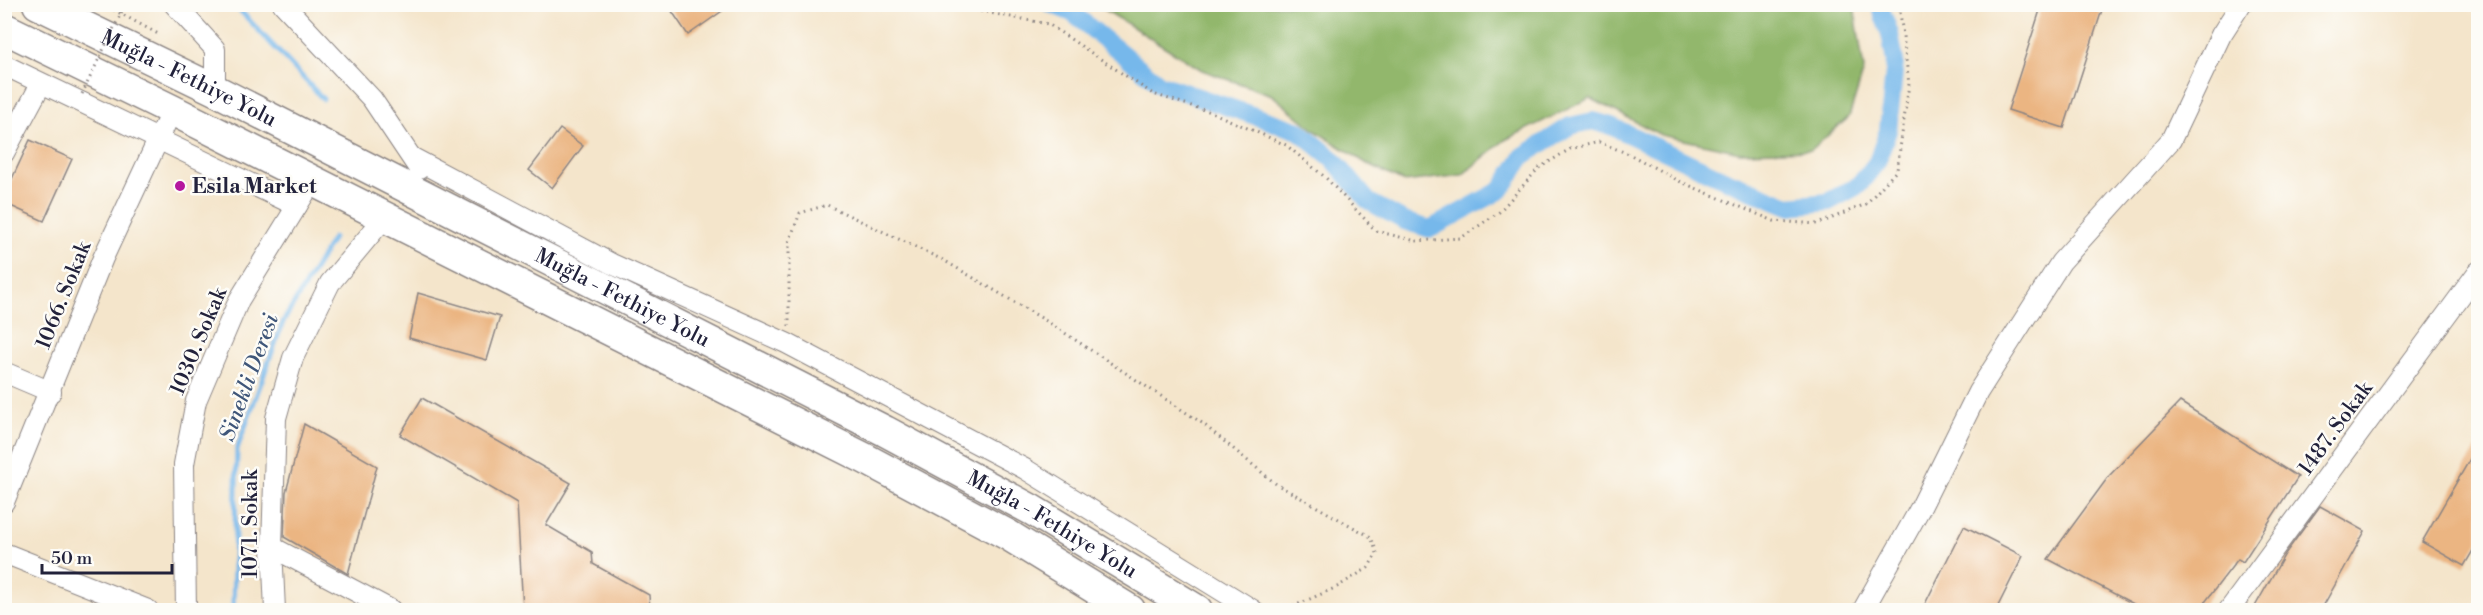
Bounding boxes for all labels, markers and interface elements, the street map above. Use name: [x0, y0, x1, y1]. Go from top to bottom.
street label: Muğla - Fethiye Yolu: [96, 25, 281, 133]
place label: Esila Market: [192, 174, 317, 200]
marker: Esila Market: [173, 179, 187, 193]
street label: 1066. Sokak: [31, 237, 98, 353]
street label: Muğla - Fethiye Yolu: [530, 243, 714, 354]
street label: 1030. Sokak: [165, 283, 234, 399]
water label: Sinekli Deresi: [214, 310, 285, 445]
street label: 1487. Sokak: [2293, 376, 2379, 481]
street label: Muğla - Fethiye Yolu: [962, 465, 1142, 585]
street label: 1071. Sokak: [238, 469, 264, 578]
scale bar: [42, 537, 172, 575]
text: 50 m: [51, 547, 93, 570]

